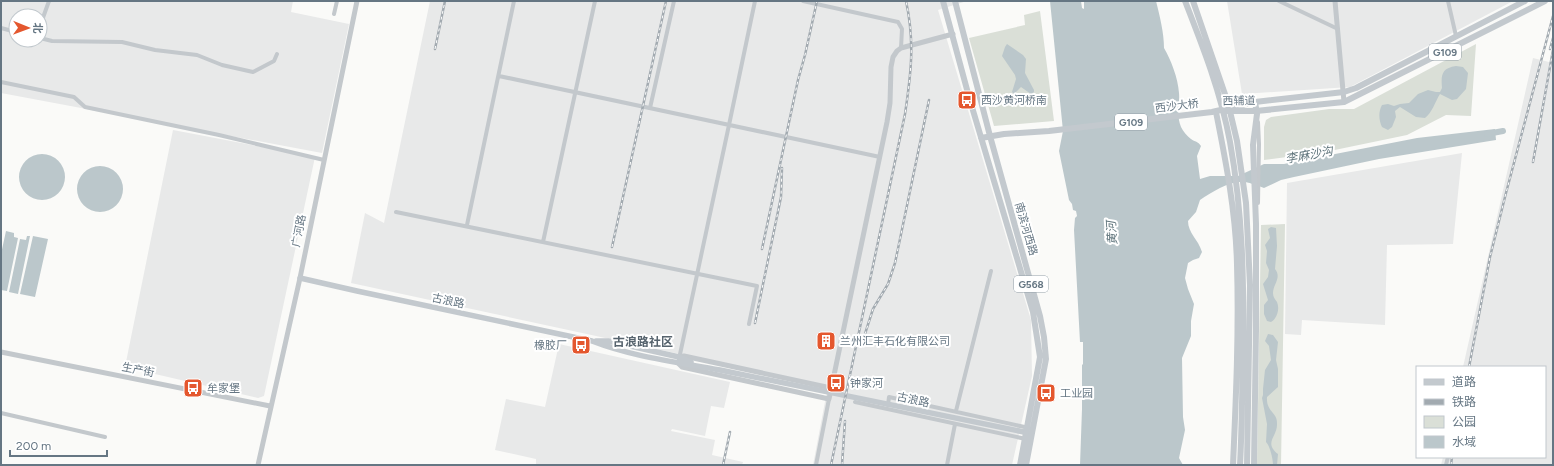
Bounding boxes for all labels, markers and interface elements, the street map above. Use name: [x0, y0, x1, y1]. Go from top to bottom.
north arrow: [8, 8, 48, 48]
text: 北: [31, 23, 44, 34]
road number: G109: [1429, 44, 1461, 60]
bus stop icon: 西沙黄河桥南: [956, 89, 978, 111]
place label: 西沙黄河桥南: [981, 94, 1047, 107]
street label: 西辅道: [1222, 94, 1256, 108]
street label: 西沙大桥: [1154, 97, 1200, 115]
road number: G109: [1115, 114, 1147, 130]
water label: 李麻沙沟: [1284, 144, 1336, 166]
street label: 南滨河西路: [1012, 201, 1040, 257]
street label: 广河路: [289, 214, 309, 248]
water label: 黄河: [1104, 219, 1120, 245]
road number: G568: [1014, 276, 1048, 292]
street label: 古浪路: [431, 291, 465, 311]
building icon: 兰州汇丰石化有限公司: [815, 330, 837, 352]
bus stop icon: 橡胶厂: [570, 334, 592, 356]
district label: 古浪路社区: [613, 335, 673, 349]
place label: 兰州汇丰石化有限公司: [840, 335, 950, 348]
place label: 橡胶厂: [534, 339, 567, 352]
street label: 生产街: [121, 360, 155, 380]
legend: [1416, 366, 1546, 458]
bus stop icon: 钟家河: [825, 372, 847, 394]
text: 道路: [1452, 375, 1476, 389]
bus stop icon: 牟家堡: [182, 377, 204, 399]
place label: 钟家河: [850, 377, 883, 390]
place label: 牟家堡: [207, 382, 240, 395]
bus stop icon: 工业园: [1035, 382, 1057, 404]
place label: 工业园: [1060, 387, 1093, 400]
street label: 古浪路: [896, 390, 930, 410]
text: 铁路: [1452, 395, 1476, 409]
text: 公园: [1452, 415, 1476, 429]
scale bar: [10, 432, 107, 458]
text: 水域: [1452, 435, 1476, 449]
text: 200 m: [16, 439, 51, 453]

